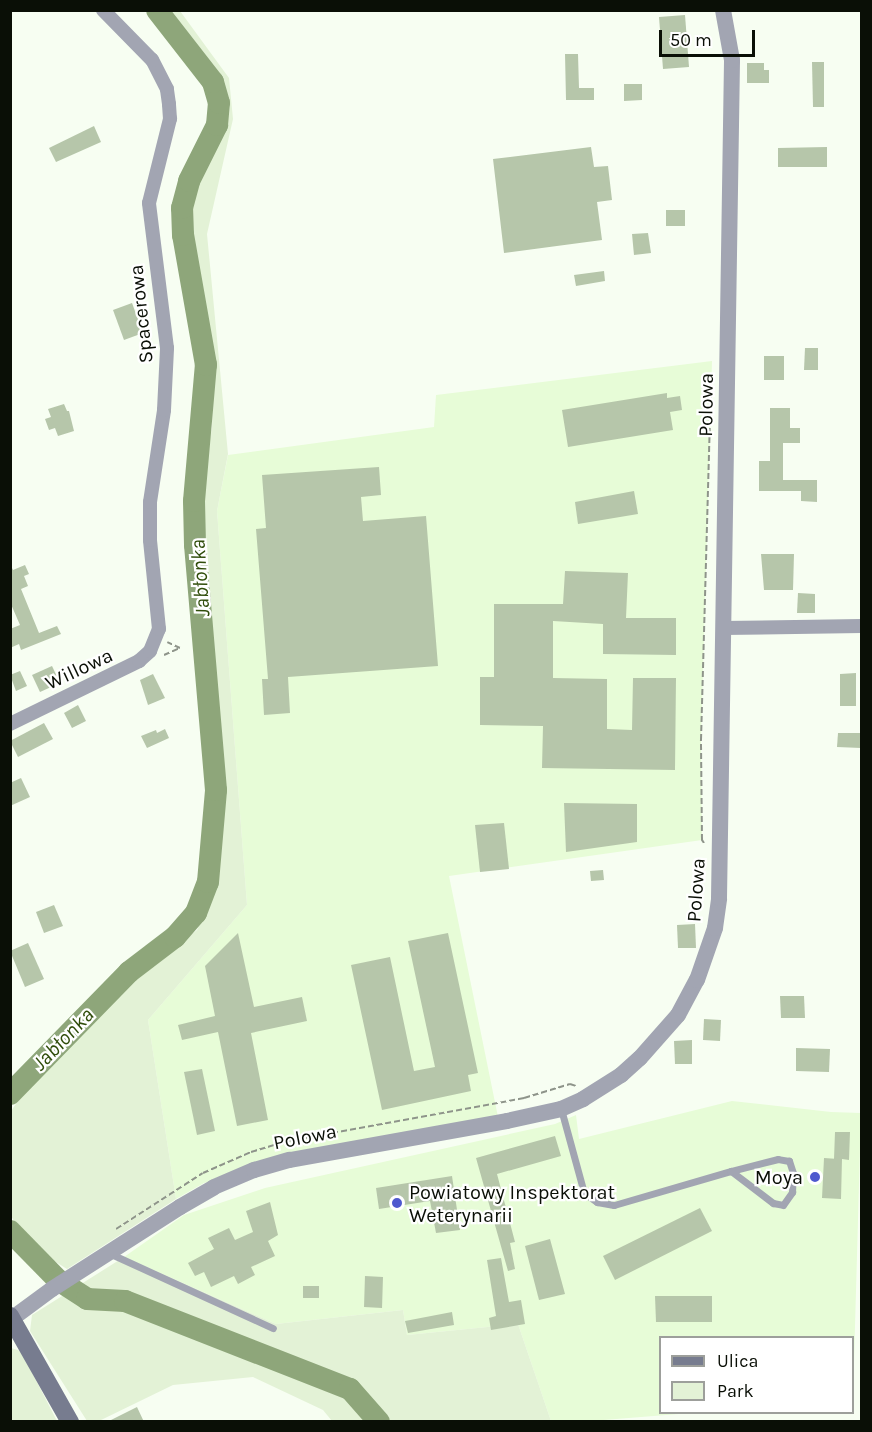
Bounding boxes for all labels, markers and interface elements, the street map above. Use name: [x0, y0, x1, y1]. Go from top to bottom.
scale bar: [662, 18, 758, 56]
text: 50 m: [670, 29, 712, 51]
street label: Spacerowa: [124, 263, 158, 365]
street label: Polowa: [693, 373, 719, 437]
water label: Jabłonka: [185, 538, 215, 618]
street label: Willowa: [42, 643, 116, 695]
street label: Polowa: [682, 857, 710, 923]
water label: Jabłonka: [27, 1002, 99, 1076]
street label: Polowa: [271, 1119, 339, 1155]
place label: Moya: [755, 1165, 803, 1189]
marker: Moya: [808, 1170, 822, 1184]
place label: Powiatowy Inspektorat Weterynarii: [409, 1180, 615, 1227]
marker: Powiatowy Inspektorat Weterynarii: [390, 1196, 404, 1210]
legend: [659, 1336, 854, 1414]
text: Ulica: [717, 1350, 758, 1372]
text: Park: [717, 1380, 754, 1402]

